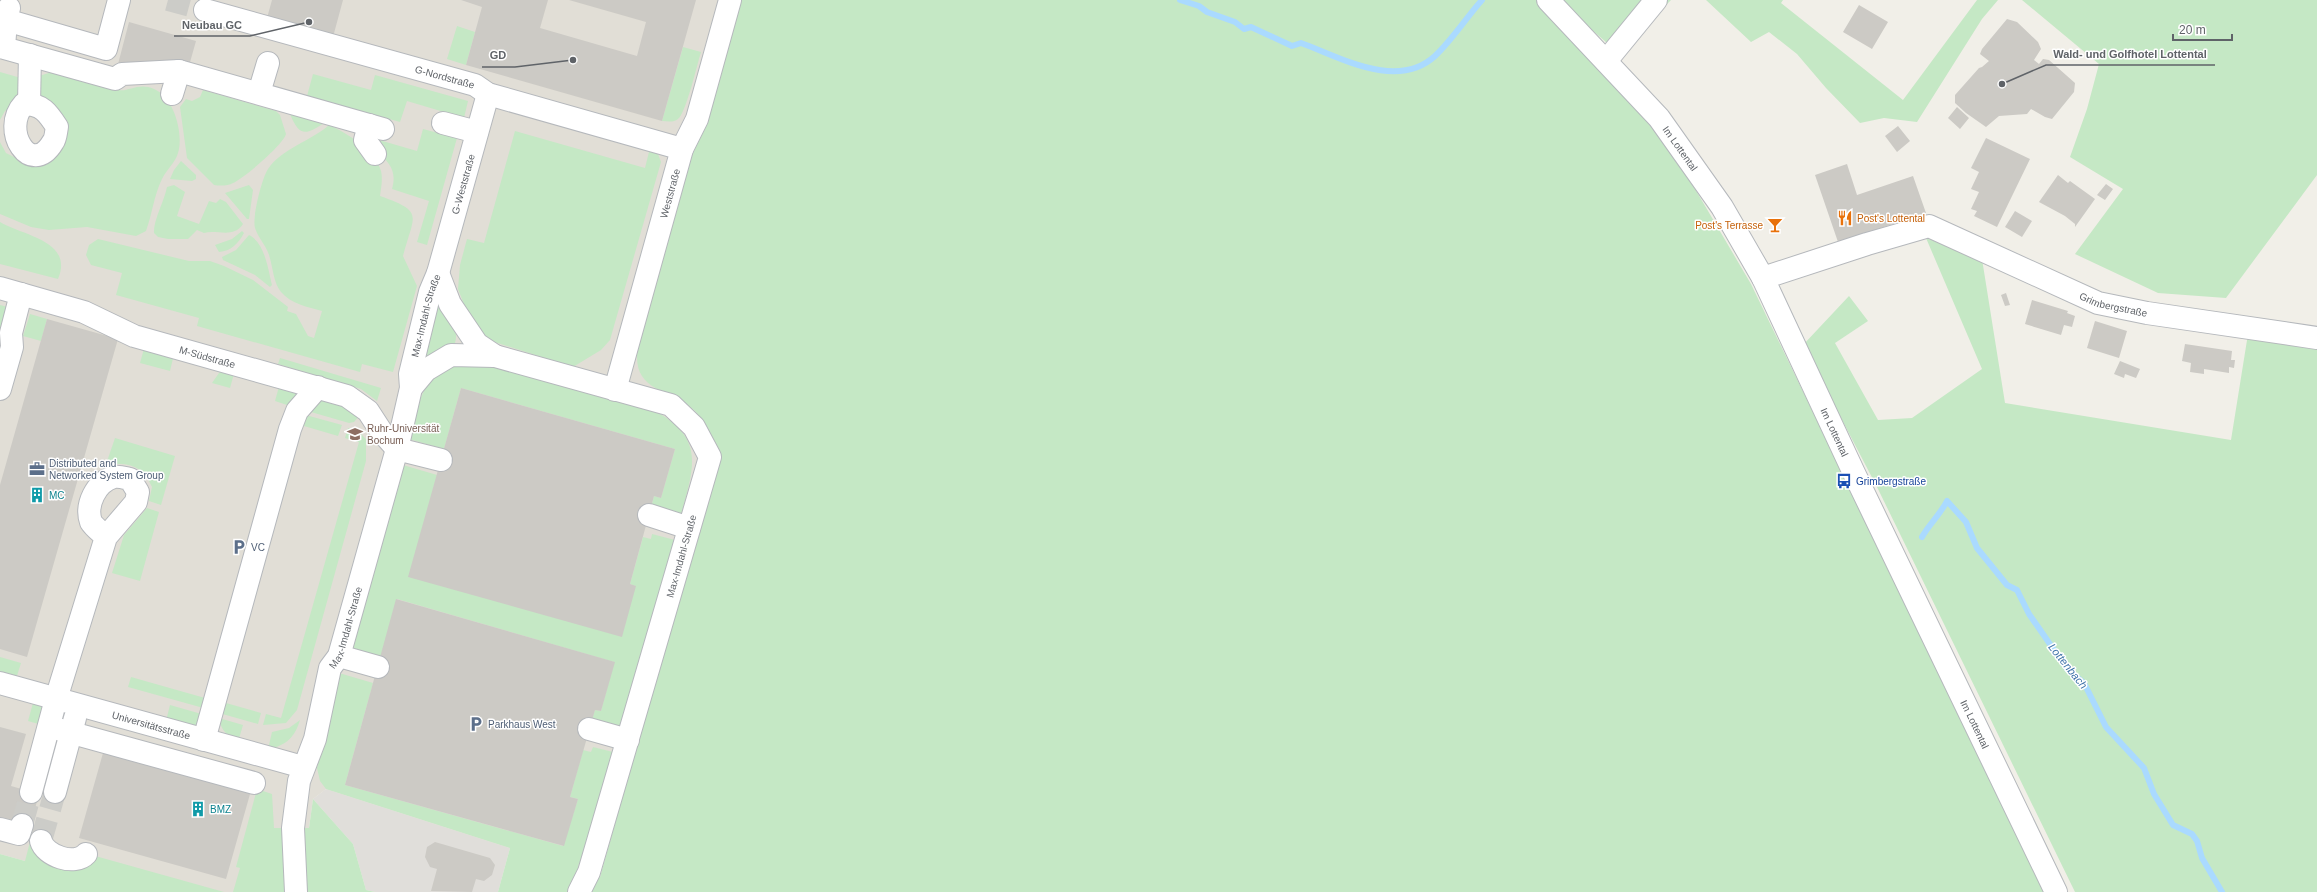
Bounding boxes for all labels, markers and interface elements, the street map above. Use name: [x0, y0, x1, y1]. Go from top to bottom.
callout: Neubau GC: [174, 13, 250, 36]
scale bar: [2173, 16, 2232, 42]
text: Neubau GC: [182, 19, 242, 31]
text: 20 m: [2179, 23, 2206, 37]
callout: Wald- und Golfhotel Lottental: [2046, 42, 2215, 65]
callout: GD: [482, 44, 515, 67]
text: Wald- und Golfhotel Lottental: [2053, 48, 2207, 60]
text: GD: [490, 49, 506, 61]
street label: G-Nordstraße: [414, 64, 476, 91]
street label: Im Lottental: [1660, 124, 1700, 173]
street label: G-Weststraße: [450, 152, 477, 216]
street label: Weststraße: [658, 167, 682, 220]
restaurant icon: Post's Lottental: [1836, 209, 1854, 227]
place label: Post's Lottental: [1857, 213, 1925, 224]
bar icon: Post's Terrasse: [1766, 216, 1784, 234]
place label: Post's Terrasse: [1695, 220, 1763, 231]
street label: Max-Imdahl-Straße: [409, 272, 443, 358]
street label: Grimbergstraße: [2078, 290, 2149, 319]
street label: M-Südstraße: [178, 344, 237, 370]
street label: Im Lottental: [1818, 406, 1850, 458]
place label: Ruhr-Universität Bochum: [367, 423, 439, 446]
school or university icon: Ruhr-Universität Bochum: [346, 425, 364, 443]
place label: Distributed and Networked System Group: [49, 458, 164, 481]
office icon: Distributed and Networked System Group: [28, 460, 46, 478]
bus stop icon: Grimbergstraße: [1835, 472, 1853, 490]
place label: Grimbergstraße: [1856, 476, 1926, 487]
building icon: MC: [28, 486, 46, 504]
place label: MC: [49, 490, 65, 501]
street label: Max-Imdahl-Straße: [664, 513, 699, 599]
parking icon: VC: [230, 538, 248, 556]
place label: VC: [251, 542, 265, 553]
street label: Max-Imdahl-Straße: [327, 585, 364, 671]
water label: Lottenbach: [2046, 641, 2090, 691]
street label: Im Lottental: [1958, 698, 1991, 750]
street label: Universitätsstraße: [111, 709, 192, 742]
parking icon: Parkhaus West: [467, 715, 485, 733]
place label: Parkhaus West: [488, 719, 556, 730]
building icon: BMZ: [189, 800, 207, 818]
place label: BMZ: [210, 804, 231, 815]

